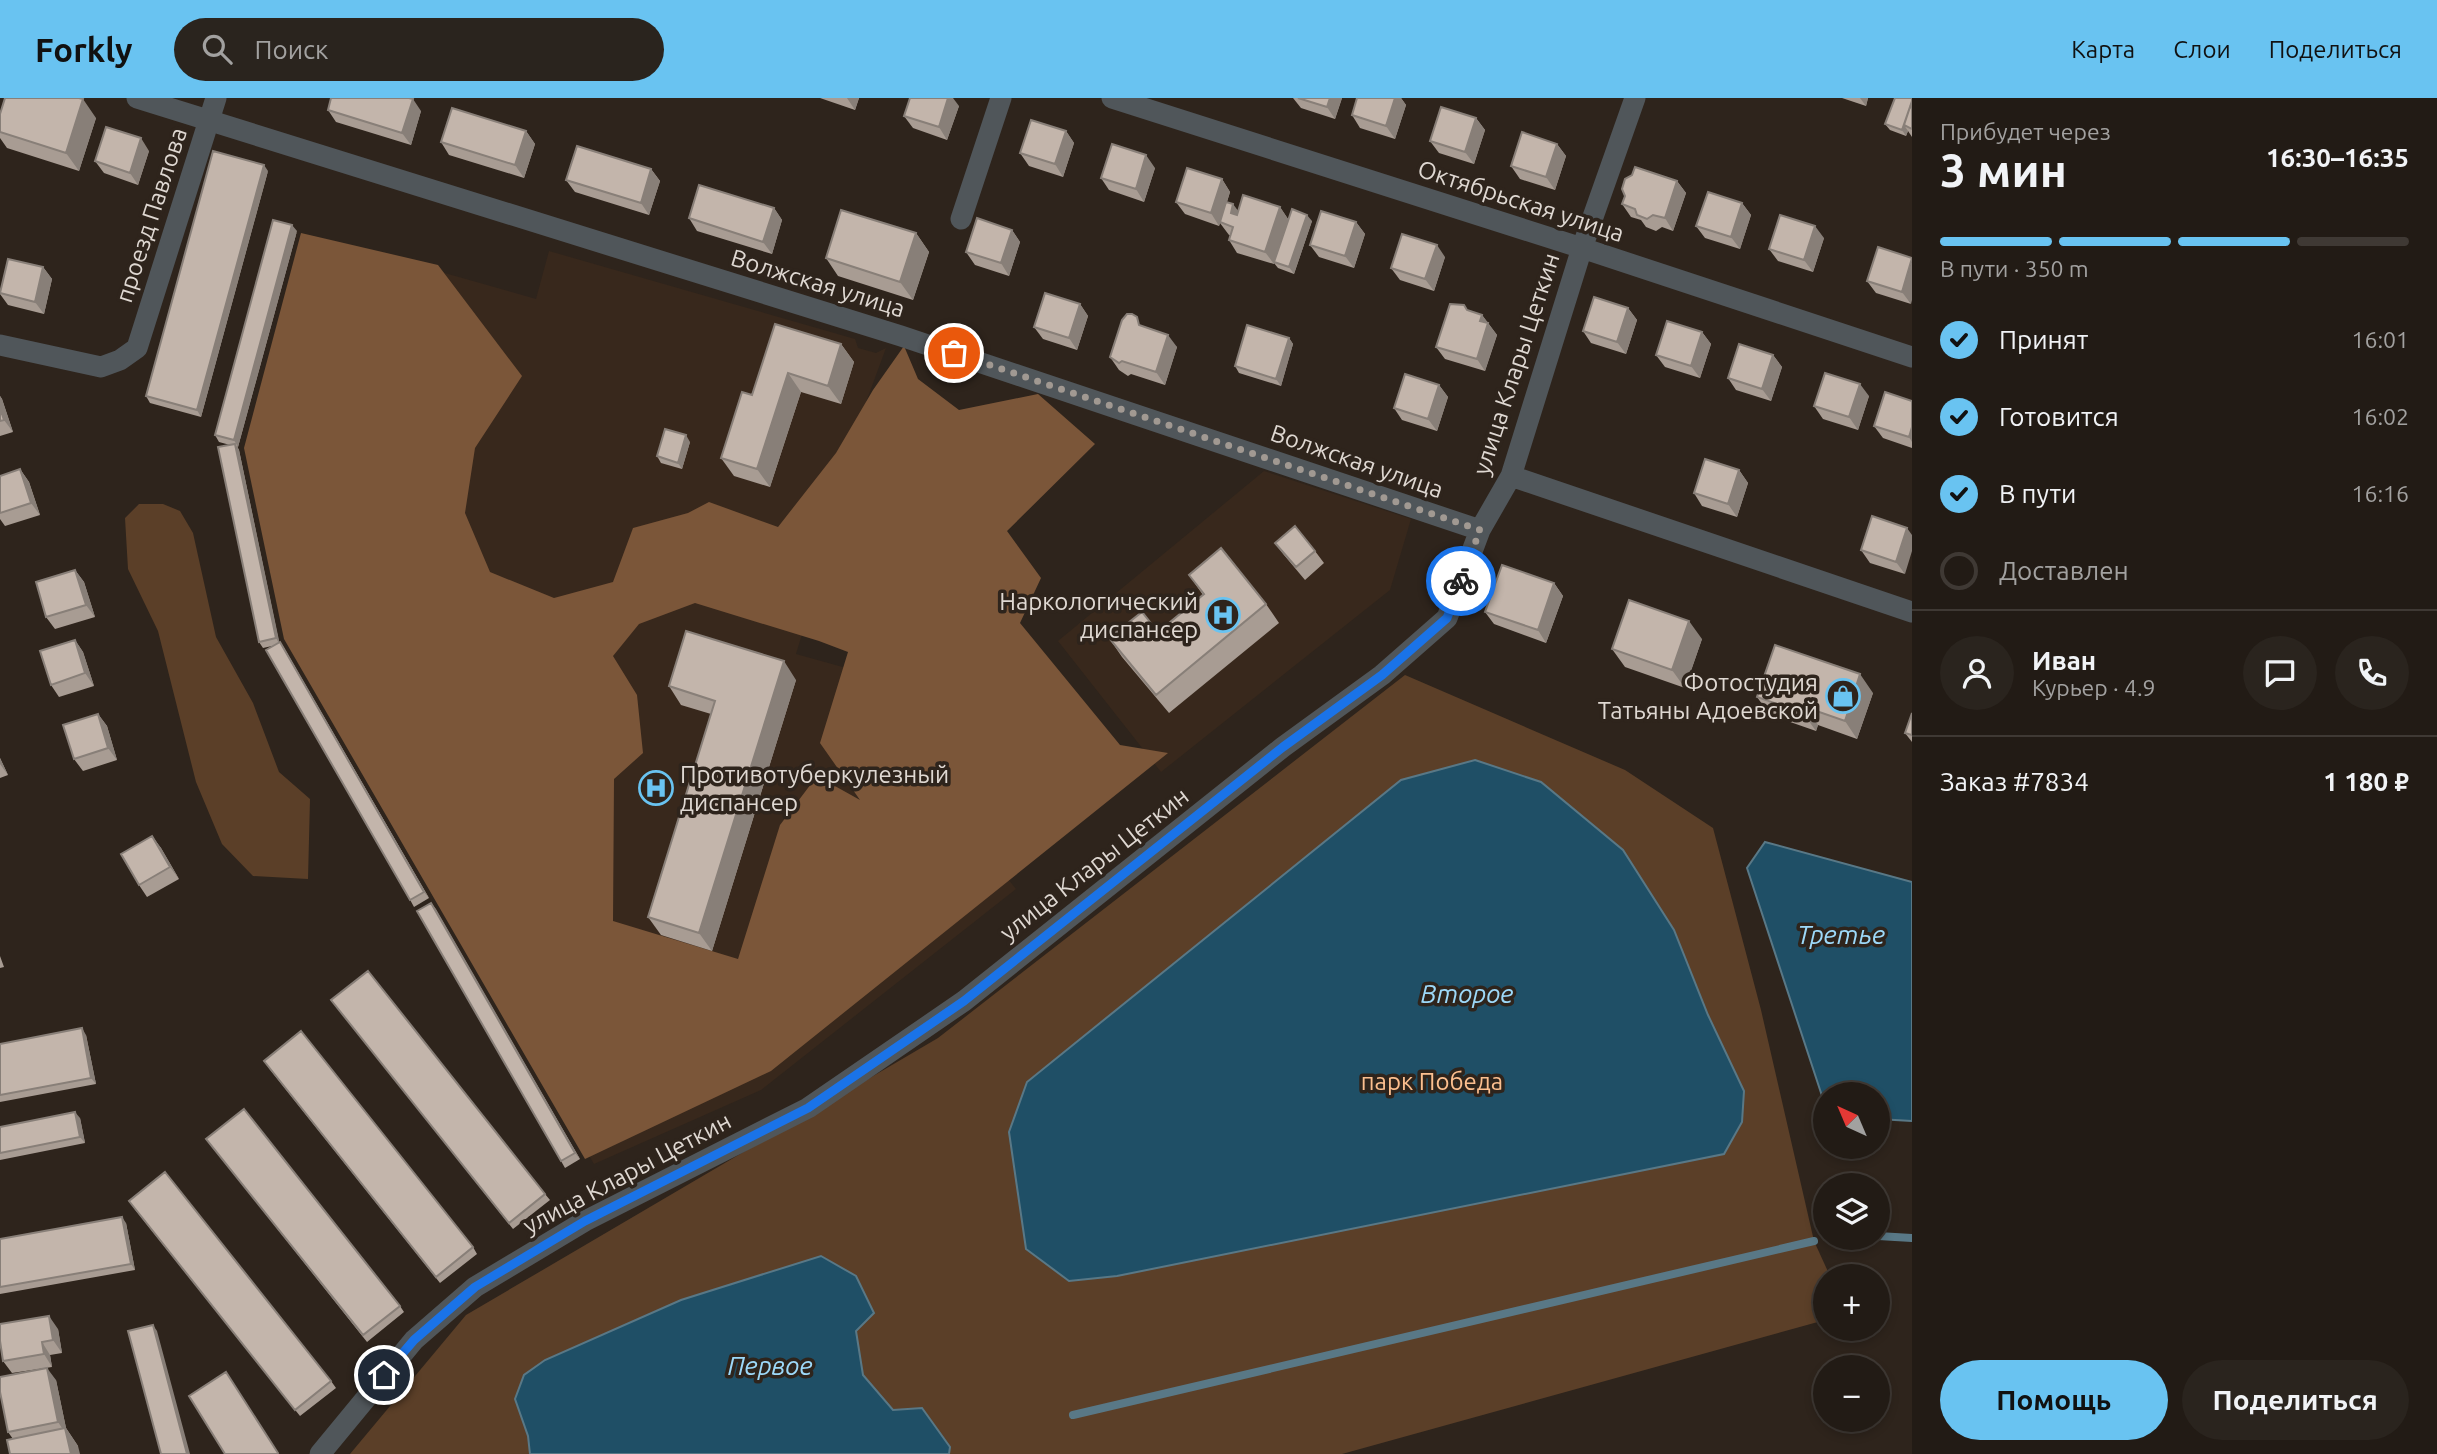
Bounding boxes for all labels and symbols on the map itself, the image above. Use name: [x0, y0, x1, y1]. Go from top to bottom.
street label: проезд Павлова: [110, 124, 192, 306]
street label: Октябрьская улица: [1415, 155, 1627, 247]
street label: Волжская улица: [728, 244, 908, 322]
street label: улица Клары Цеткин: [1467, 250, 1565, 478]
pin: [924, 323, 984, 383]
street label: Волжская улица: [1267, 419, 1447, 503]
courier: [1426, 546, 1496, 616]
place label: Наркологический диспансер: [999, 588, 1198, 643]
hospital icon: Наркологический диспансер: [1204, 596, 1242, 634]
place label: Фотостудия Татьяны Адоевской: [1598, 669, 1818, 724]
shop icon: Фотостудия Татьяны Адоевской: [1824, 677, 1862, 715]
place label: Противотуберкулезный диспансер: [680, 761, 949, 816]
hospital icon: Противотуберкулезный диспансер: [637, 769, 675, 807]
street label: улица Клары Цеткин: [994, 782, 1194, 946]
water label: Третье: [1797, 920, 1885, 949]
water label: Второе: [1421, 979, 1513, 1008]
park label: парк Победa: [1361, 1068, 1503, 1095]
north arrow: [1813, 1082, 1890, 1158]
street label: улица Клары Цеткин: [518, 1107, 736, 1239]
pin: [354, 1345, 414, 1405]
water label: Первое: [727, 1351, 813, 1380]

